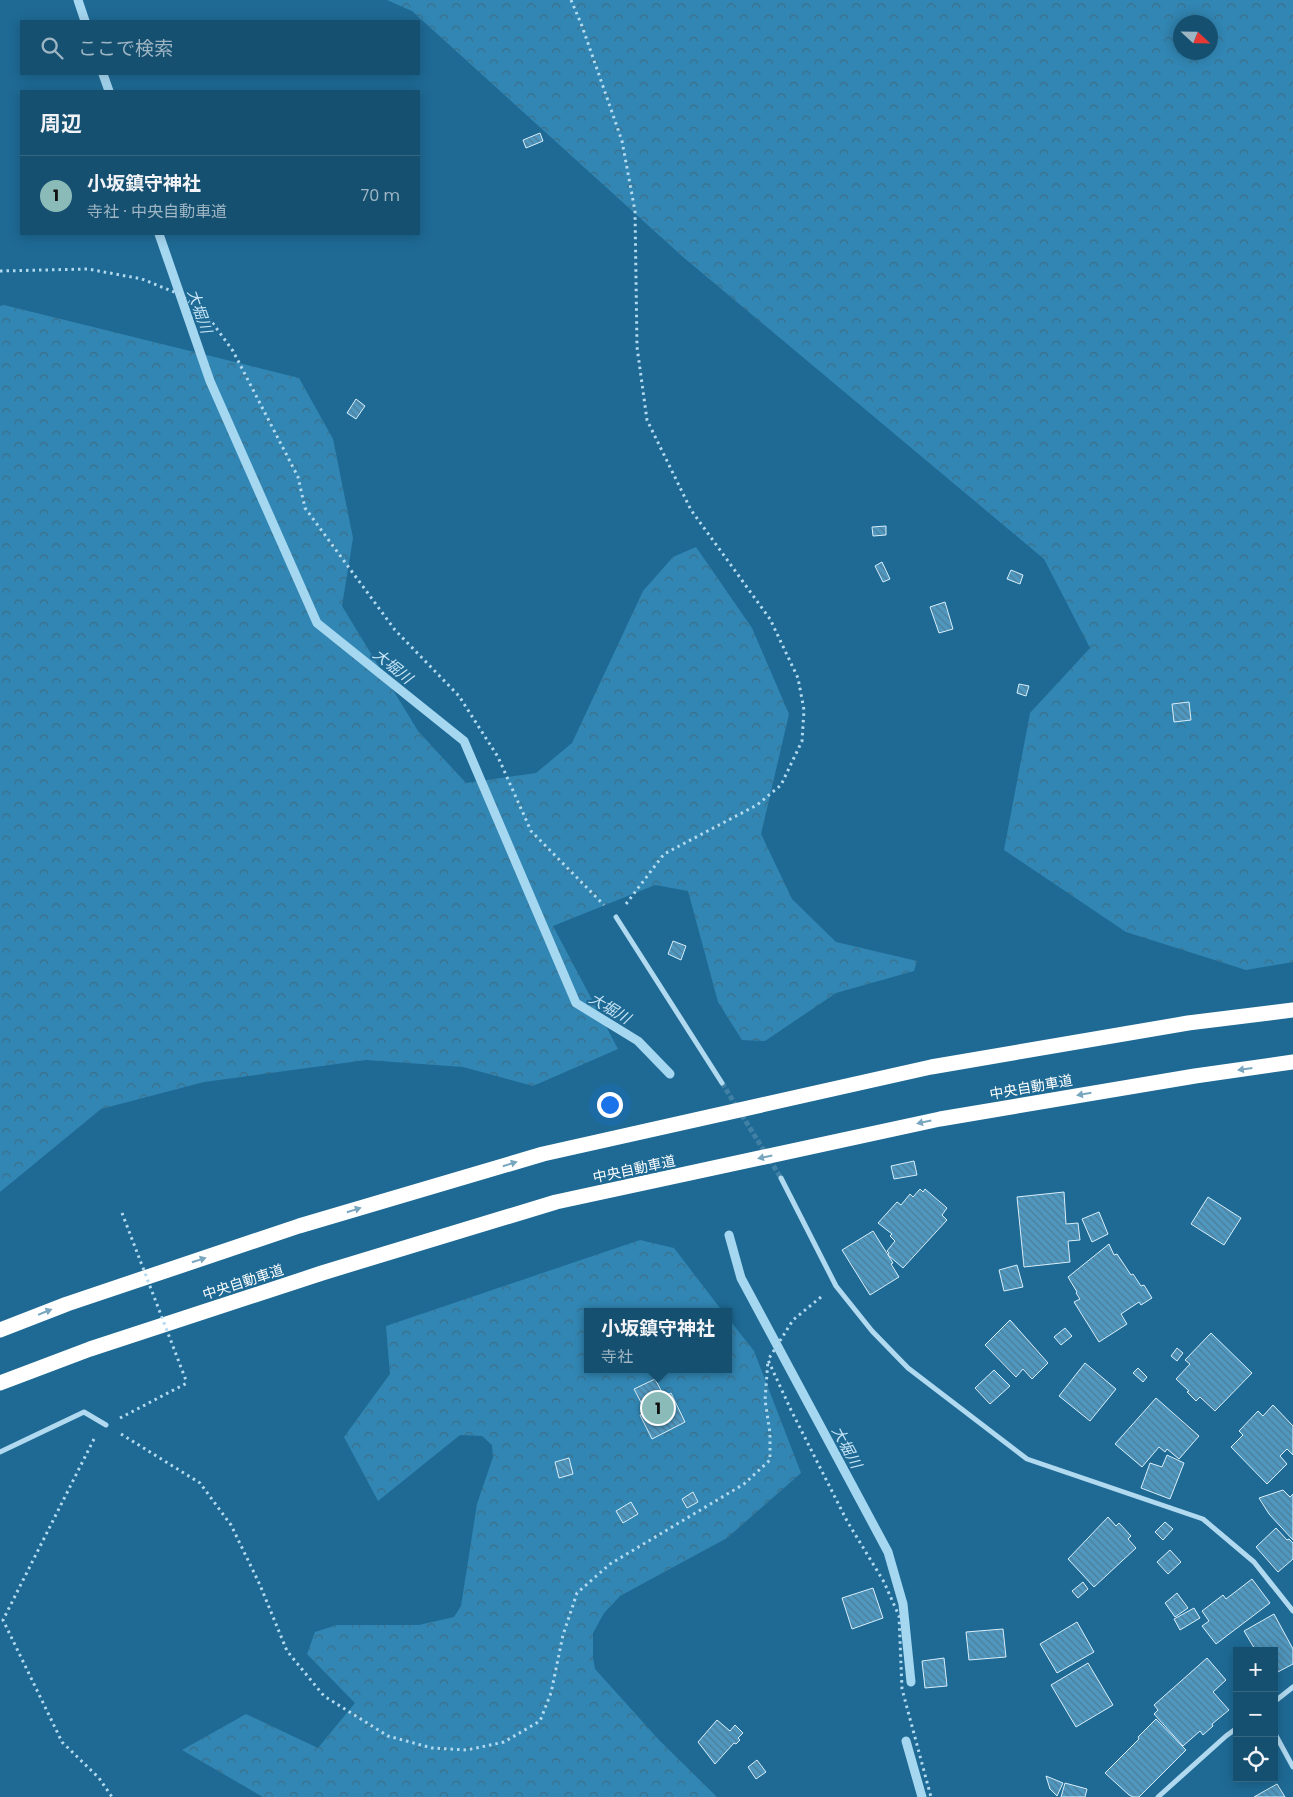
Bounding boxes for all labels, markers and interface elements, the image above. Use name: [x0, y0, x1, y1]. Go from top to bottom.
north arrow: [1173, 15, 1218, 60]
search box: [20, 20, 420, 75]
icon: search: [38, 34, 66, 62]
text: ここで検索: [78, 35, 173, 62]
text: 周辺: [40, 109, 82, 138]
text: 小坂鎮守神社: [87, 170, 201, 197]
text: 1: [53, 184, 59, 207]
text: 70 m: [360, 184, 400, 207]
text: 寺社 · 中央自動車道: [87, 200, 227, 223]
water label: 大堀川: [183, 286, 218, 338]
water label: 大堀川: [369, 644, 419, 690]
water label: 大堀川: [585, 987, 636, 1030]
one-way arrow: [1236, 1065, 1252, 1073]
street label: 中央自動車道: [988, 1070, 1074, 1104]
one-way arrow: [1076, 1091, 1092, 1099]
your location: [597, 1092, 623, 1118]
one-way arrow: [917, 1118, 932, 1126]
street label: 中央自動車道: [591, 1150, 677, 1188]
one-way arrow: [758, 1153, 773, 1161]
one-way arrow: [502, 1159, 517, 1167]
one-way arrow: [347, 1206, 362, 1214]
one-way arrow: [192, 1255, 207, 1263]
street label: 中央自動車道: [200, 1260, 286, 1304]
one-way arrow: [38, 1308, 53, 1316]
popup: [584, 1308, 732, 1373]
text: 小坂鎮守神社: [601, 1315, 715, 1342]
text: 寺社: [601, 1345, 633, 1368]
pin: 1: [642, 1389, 674, 1427]
water label: 大堀川: [827, 1422, 868, 1474]
map controls: [1233, 1647, 1278, 1782]
button: +: [1233, 1647, 1278, 1692]
button: −: [1233, 1692, 1278, 1737]
button: locate: [1233, 1737, 1278, 1782]

